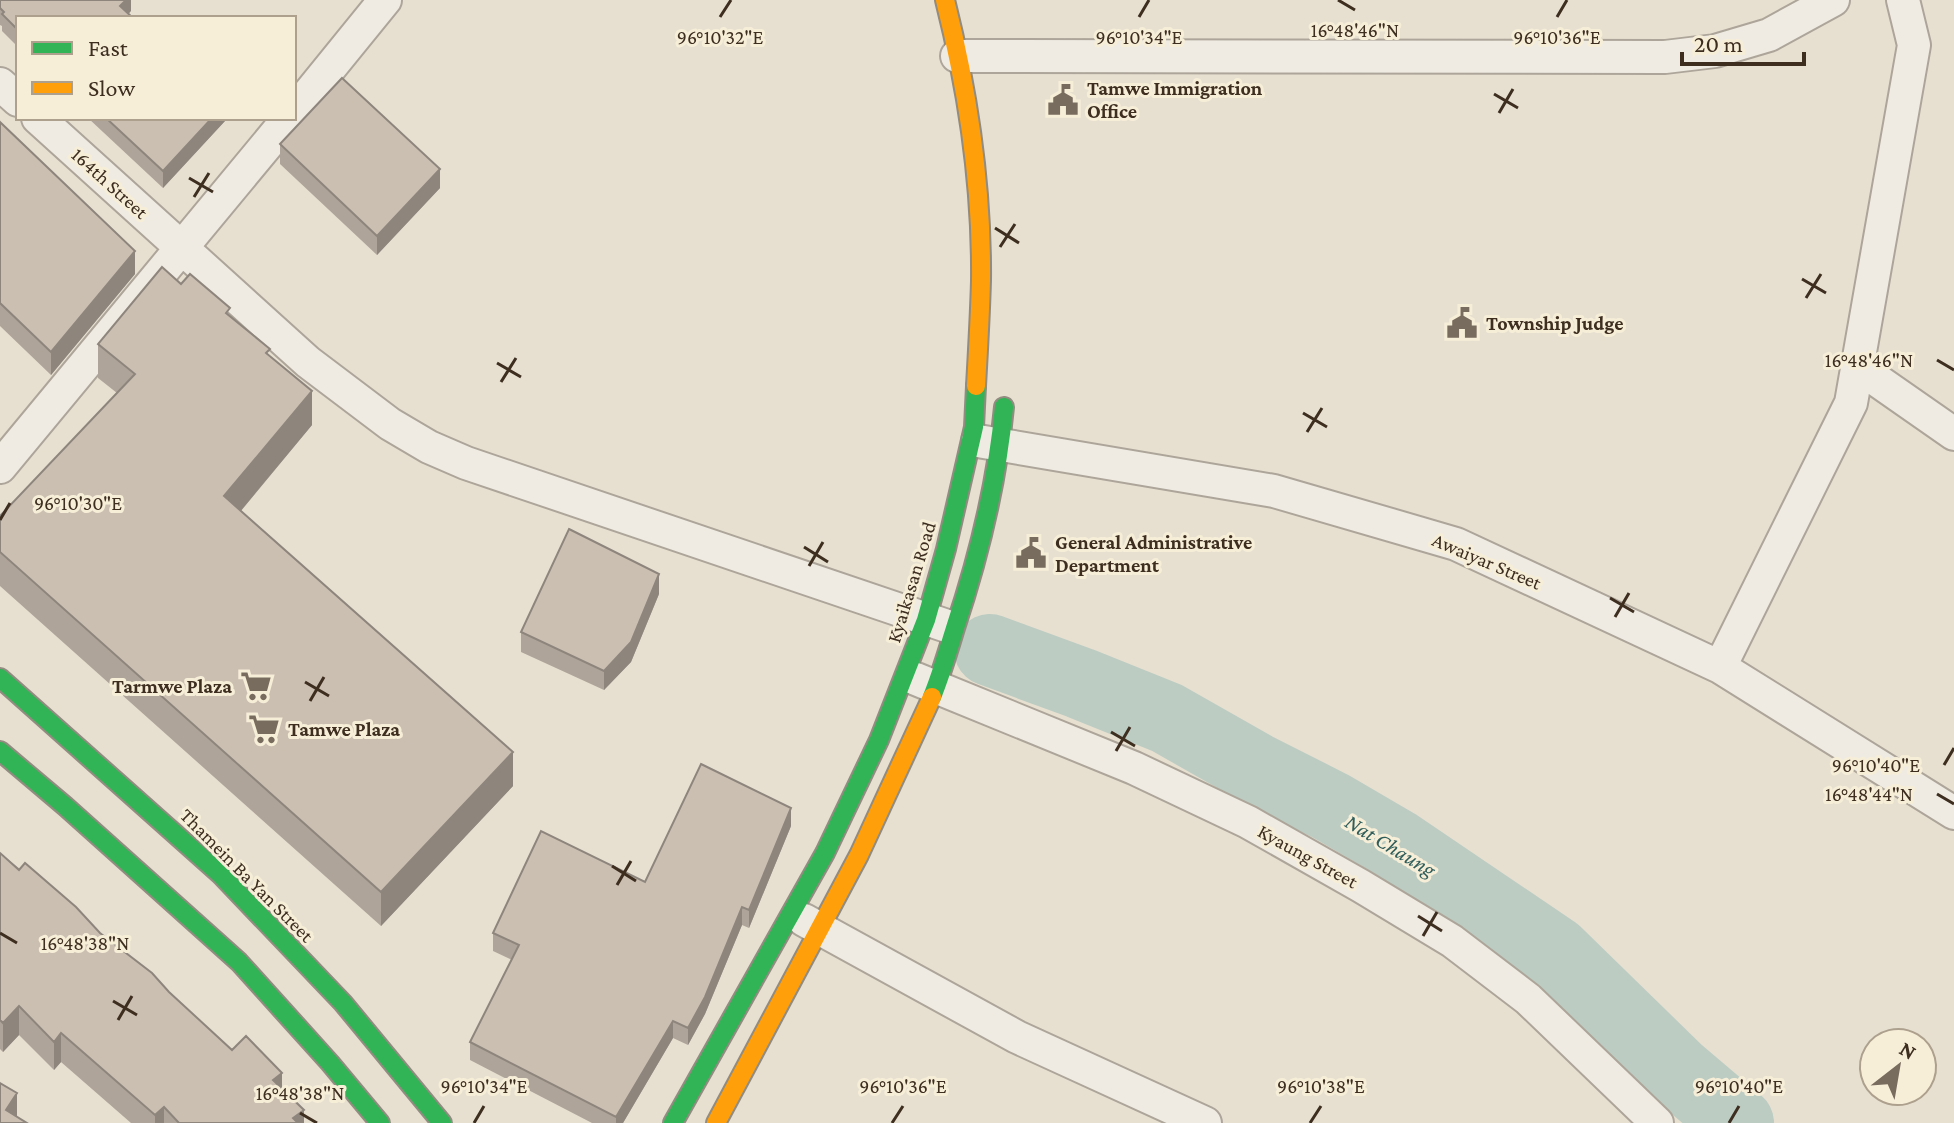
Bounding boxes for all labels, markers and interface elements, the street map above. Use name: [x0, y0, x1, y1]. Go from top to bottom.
legend: [16, 16, 296, 120]
scale bar: [1682, 16, 1804, 66]
text: 16°48'46"N: [1311, 19, 1399, 41]
text: 96°10'32"E: [677, 26, 763, 48]
text: 96°10'34"E: [1096, 26, 1183, 48]
text: 96°10'36"E: [1513, 26, 1601, 48]
text: 20 m: [1694, 30, 1743, 57]
text: Fast: [88, 34, 129, 61]
text: Slow: [88, 74, 135, 101]
place label: Tamwe Immigration Office: [1087, 77, 1263, 122]
public building icon: Tamwe Immigration Office: [1046, 83, 1080, 117]
street label: 164th Street: [67, 143, 153, 223]
public building icon: Township Judge: [1445, 306, 1479, 340]
place label: Township Judge: [1486, 312, 1623, 334]
text: 16°48'46"N: [1825, 349, 1913, 371]
text: 96°10'30"E: [34, 492, 122, 514]
street label: Kyaikasan Road: [882, 518, 941, 645]
street label: Awaiyar Street: [1429, 528, 1545, 595]
place label: General Administrative Department: [1055, 531, 1252, 576]
public building icon: General Administrative Department: [1014, 536, 1048, 570]
supermarket icon: Tarmwe Plaza: [239, 669, 273, 703]
place label: Tarmwe Plaza: [112, 675, 232, 697]
supermarket icon: Tamwe Plaza: [247, 712, 281, 746]
place label: Tamwe Plaza: [288, 718, 400, 740]
text: 96°10'40"E: [1832, 754, 1920, 776]
text: 16°48'44"N: [1825, 783, 1913, 805]
street label: Thamein Ba Yan Street: [176, 804, 318, 946]
water label: Nat Chaung: [1341, 809, 1442, 883]
street label: Kyaung Street: [1254, 820, 1362, 894]
text: 16°48'38"N: [41, 932, 129, 954]
north arrow: [1858, 1027, 1938, 1107]
text: N: [1895, 1036, 1921, 1065]
text: 96°10'34"E: [441, 1075, 528, 1097]
text: 96°10'36"E: [859, 1075, 947, 1097]
text: 96°10'38"E: [1277, 1075, 1365, 1097]
text: 96°10'40"E: [1695, 1075, 1783, 1097]
text: 16°48'38"N: [256, 1082, 344, 1104]

